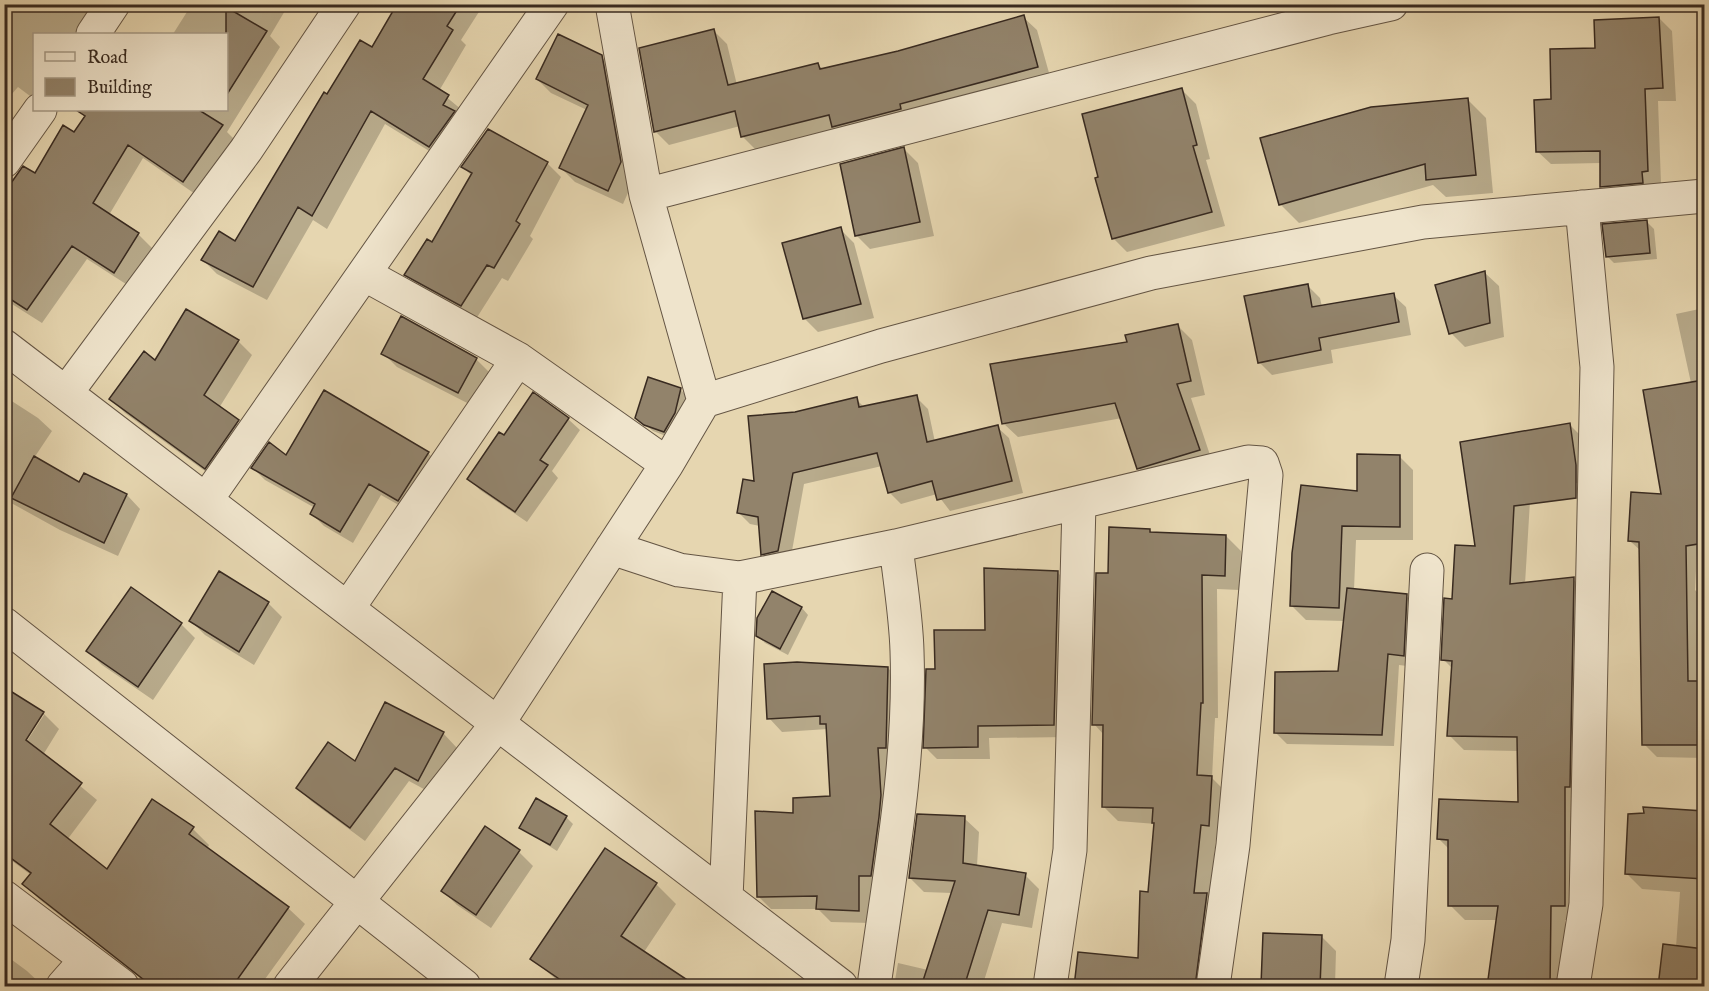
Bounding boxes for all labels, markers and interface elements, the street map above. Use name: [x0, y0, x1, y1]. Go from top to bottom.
legend: [33, 33, 228, 111]
text: Road: [87, 47, 128, 70]
text: Building: [87, 77, 152, 100]

